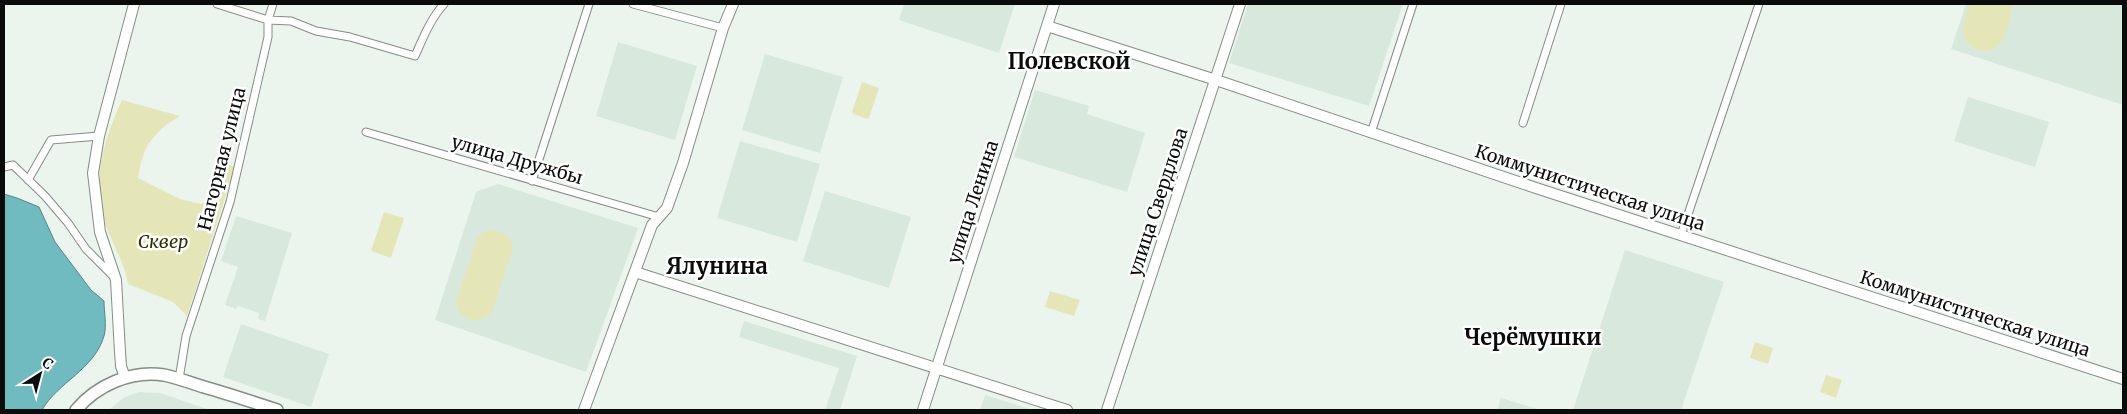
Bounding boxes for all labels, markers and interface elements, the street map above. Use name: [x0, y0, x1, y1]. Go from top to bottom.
district label: Полевской: [1007, 47, 1131, 75]
street label: Нагорная улица: [193, 84, 251, 233]
street label: улица Свердлова: [1123, 124, 1192, 279]
street label: улица Дружбы: [449, 130, 586, 189]
street label: улица Ленина: [942, 137, 1003, 266]
street label: Коммунистическая улица: [1472, 139, 1708, 236]
park label: Сквер: [138, 230, 188, 253]
district label: Ялунина: [666, 252, 768, 280]
street label: Коммунистическая улица: [1857, 265, 2093, 362]
district label: Черёмушки: [1465, 323, 1601, 351]
north arrow: [15, 349, 65, 399]
text: С: [39, 353, 57, 373]

